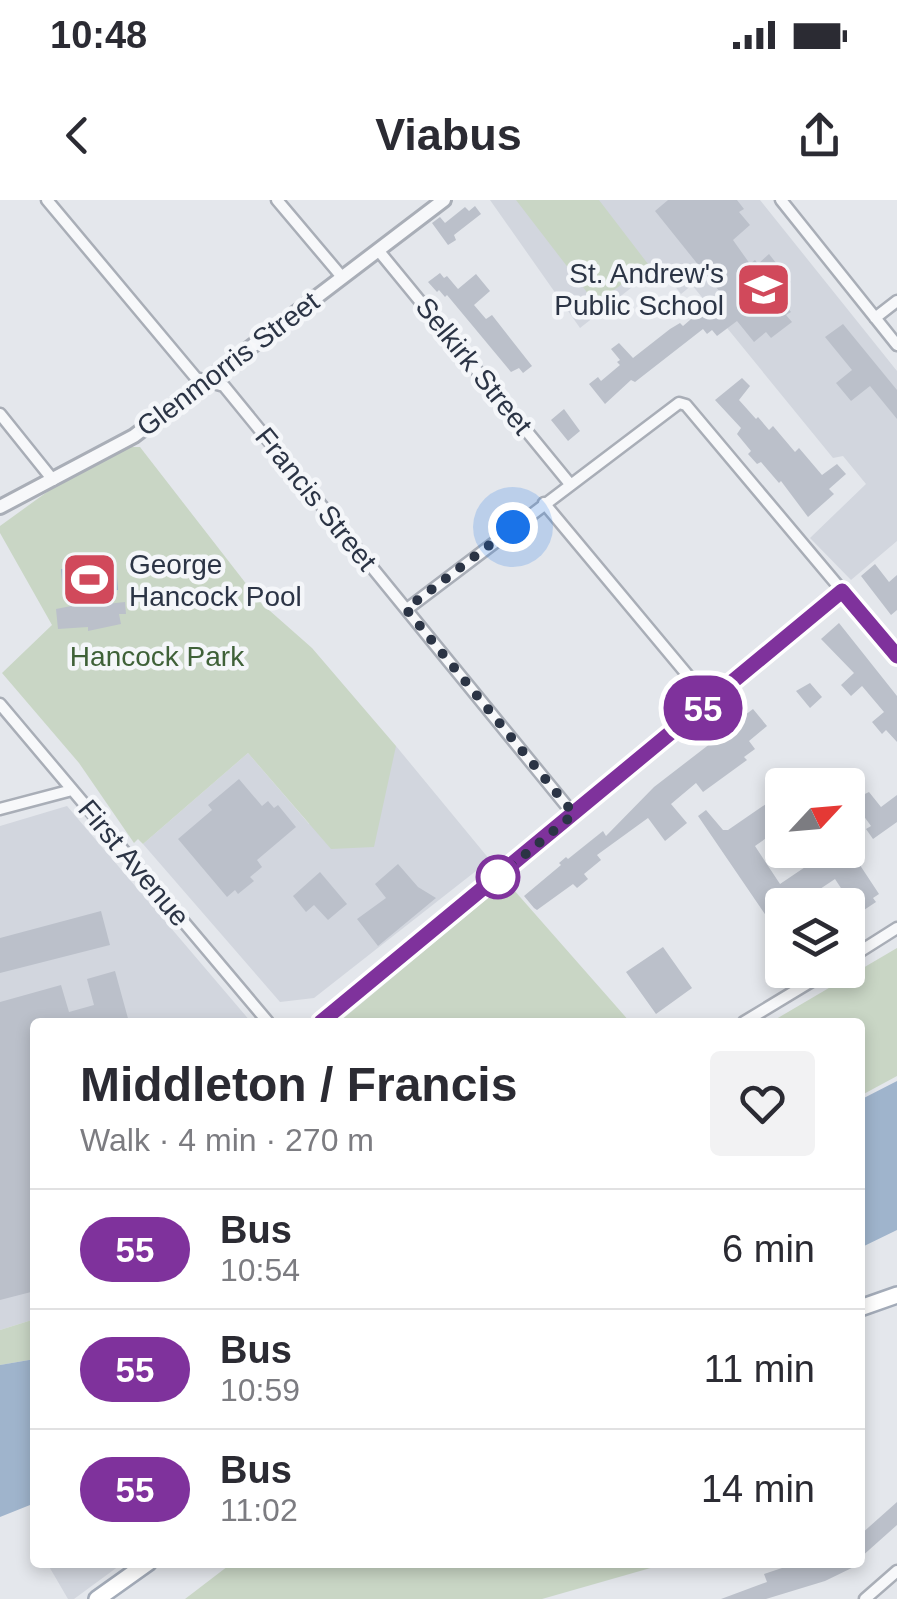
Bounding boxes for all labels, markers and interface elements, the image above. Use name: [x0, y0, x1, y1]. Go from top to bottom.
text: 10:48: [50, 14, 147, 56]
icon: back: [50, 108, 105, 163]
icon: share: [792, 108, 847, 163]
text: Viabus: [375, 109, 522, 160]
place label: St. Andrew's Public School: [554, 258, 724, 321]
school or university icon: St. Andrew's Public School: [733, 259, 793, 319]
street label: Glenmorris Street: [131, 285, 325, 442]
street label: Selkirk Street: [410, 292, 539, 441]
street label: Francis Street: [249, 422, 383, 577]
your location: [488, 502, 538, 552]
place label: George Hancock Pool: [129, 549, 302, 612]
sports icon: George Hancock Pool: [60, 550, 120, 610]
park label: Hancock Park: [70, 641, 245, 672]
line badge: 55: [658, 676, 748, 740]
text: 55: [684, 689, 722, 728]
north arrow: [765, 768, 865, 868]
map controls: [765, 768, 865, 988]
street label: First Avenue: [72, 794, 196, 932]
unlabelled marker: [477, 856, 519, 898]
button: layers: [765, 888, 865, 988]
button: heart: [710, 1051, 815, 1156]
text: Middleton / Francis: [80, 1058, 517, 1111]
text: Walk · 4 min · 270 m: [80, 1122, 374, 1158]
text: Bus: [220, 1209, 292, 1251]
text: 6 min: [722, 1228, 815, 1270]
text: 55: [116, 1230, 154, 1269]
text: 10:54: [220, 1252, 300, 1288]
text: Bus: [220, 1329, 292, 1371]
text: 11 min: [704, 1348, 815, 1390]
text: 55: [116, 1350, 154, 1389]
text: 10:59: [220, 1372, 300, 1408]
text: Bus: [220, 1449, 292, 1491]
text: 14 min: [701, 1468, 815, 1510]
text: 55: [116, 1470, 154, 1509]
text: 11:02: [220, 1492, 298, 1528]

